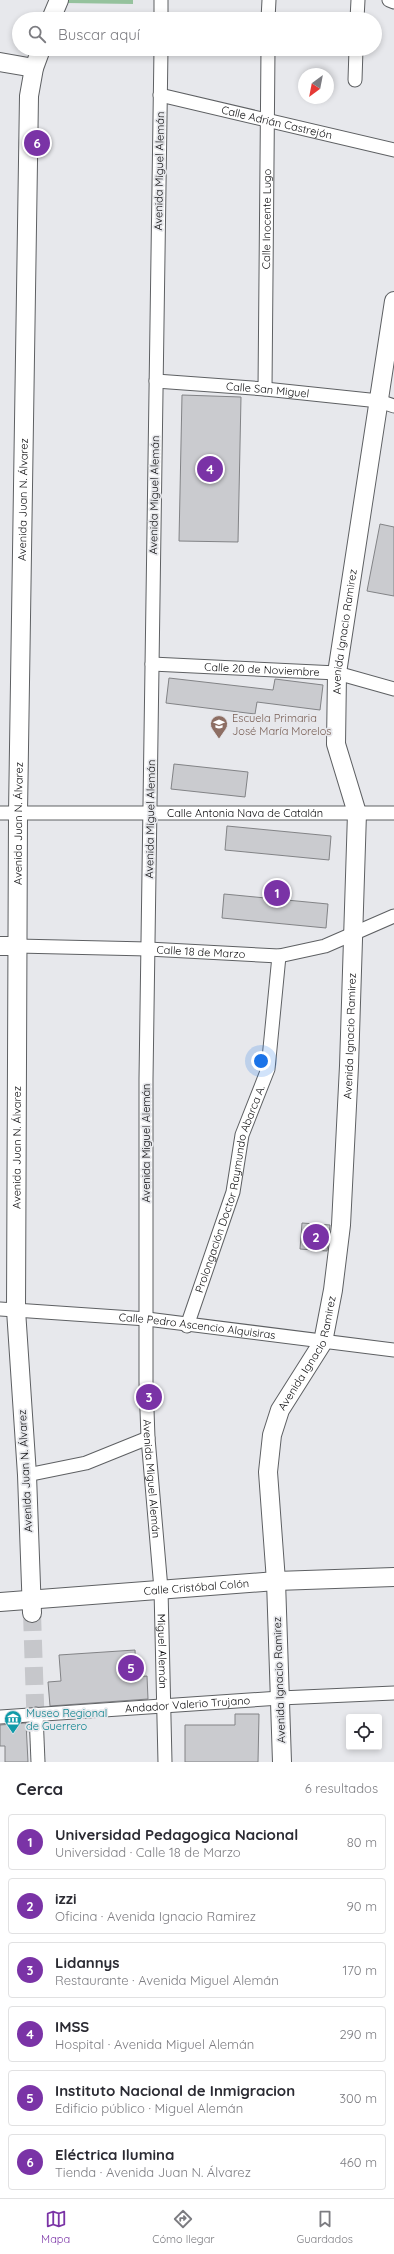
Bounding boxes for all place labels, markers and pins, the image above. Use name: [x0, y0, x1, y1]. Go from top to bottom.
pin: 6: [24, 128, 50, 158]
pin: 4: [197, 454, 223, 484]
place label: Escuela Primaria José María Morelos: [232, 711, 332, 738]
school or university icon: Escuela Primaria José María Morelos: [209, 714, 229, 739]
pin: 1: [264, 878, 290, 908]
pin: 2: [303, 1222, 329, 1252]
pin: 3: [136, 1382, 162, 1412]
pin: 5: [118, 1653, 144, 1683]
place label: Museo Regional de Guerrero: [26, 1706, 107, 1733]
museum icon: Museo Regional de Guerrero: [3, 1709, 23, 1734]

